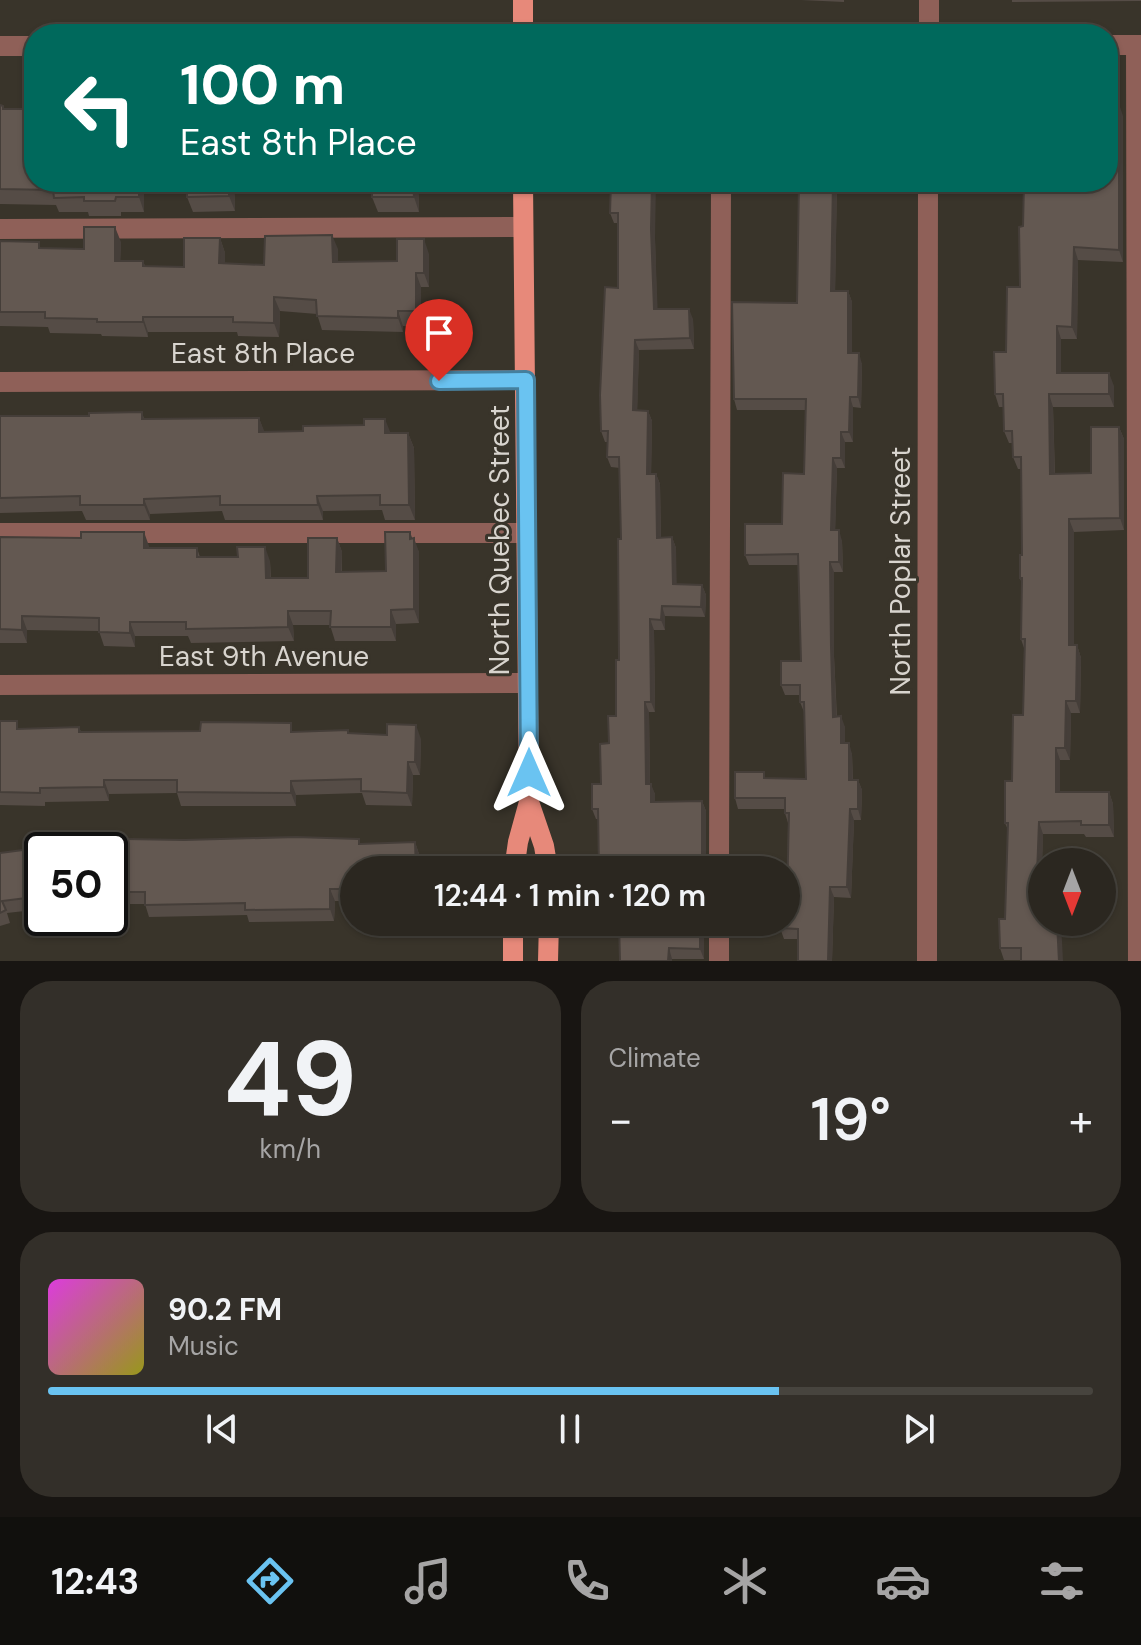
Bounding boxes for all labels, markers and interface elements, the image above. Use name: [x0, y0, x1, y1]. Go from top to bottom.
text: 100 m: [180, 48, 345, 121]
icon: left: [48, 56, 152, 160]
text: East 8th Place: [180, 119, 417, 166]
pin: [405, 299, 473, 381]
icon: arrive: [417, 311, 461, 355]
street label: East 8th Place: [171, 335, 355, 372]
street label: North Quebec Street: [481, 405, 518, 675]
street label: North Poplar Street: [882, 446, 919, 696]
street label: East 9th Avenue: [159, 638, 369, 675]
position arrow: [487, 731, 571, 815]
speed limit sign: 50: [24, 832, 128, 936]
north arrow: [1028, 848, 1116, 936]
map controls: [1028, 848, 1116, 936]
text: 12:44 · 1 min · 120 m: [434, 876, 706, 915]
text: 49: [223, 1012, 357, 1147]
text: Climate: [609, 1041, 701, 1075]
text: 19°: [811, 1080, 891, 1159]
text: −: [609, 1091, 633, 1149]
text: +: [1069, 1091, 1093, 1149]
text: km/h: [260, 1132, 321, 1166]
text: 90.2 FM: [168, 1290, 282, 1329]
text: Music: [168, 1329, 239, 1363]
icon: previous: [200, 1407, 244, 1451]
icon: pause: [548, 1407, 592, 1451]
icon: next: [897, 1407, 941, 1451]
icon: directions: [242, 1553, 298, 1609]
icon: music: [400, 1553, 456, 1609]
icon: phone: [559, 1553, 615, 1609]
icon: climate: [717, 1553, 773, 1609]
icon: car: [875, 1553, 931, 1609]
icon: filters: [1034, 1553, 1090, 1609]
text: 12:43: [51, 1558, 139, 1605]

